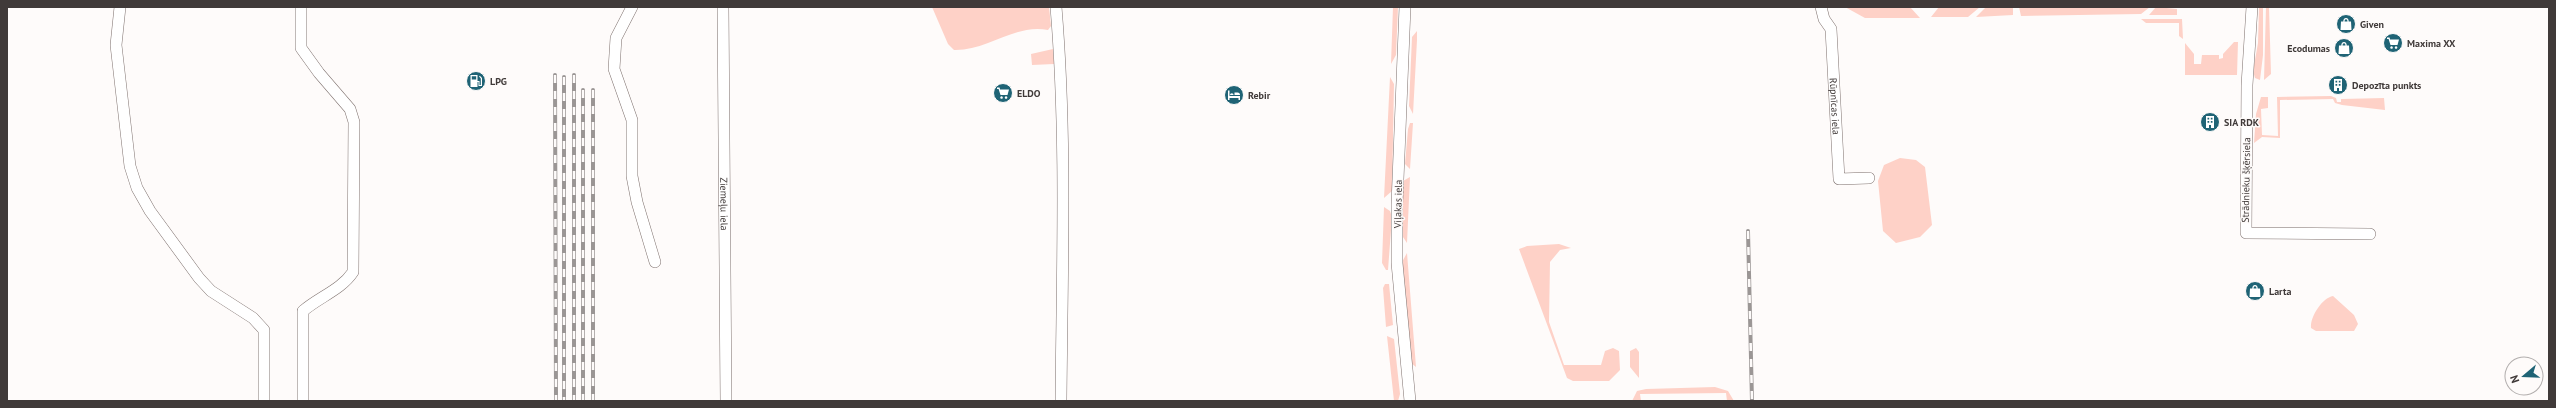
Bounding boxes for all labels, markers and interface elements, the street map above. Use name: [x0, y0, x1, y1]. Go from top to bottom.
shop icon: Given: [2335, 13, 2357, 35]
place label: Given: [2360, 18, 2384, 31]
supermarket icon: Maxima XX: [2382, 32, 2404, 54]
shop icon: Ecodumas: [2333, 37, 2355, 59]
place label: Maxima XX: [2407, 37, 2456, 50]
place label: Ecodumas: [2287, 42, 2330, 55]
fuel station icon: LPG: [465, 70, 487, 92]
building icon: Depozīta punkts: [2327, 74, 2349, 96]
place label: LPG: [490, 75, 507, 88]
street label: Rūpnīcas iela: [1827, 78, 1843, 135]
place label: Depozīta punkts: [2352, 79, 2421, 92]
supermarket icon: ELDO: [992, 82, 1014, 104]
hotel icon: Rebir: [1223, 84, 1245, 106]
place label: ELDO: [1017, 87, 1041, 100]
place label: Rebir: [1248, 89, 1271, 102]
building icon: SIA RDK: [2199, 111, 2221, 133]
place label: SIA RDK: [2224, 116, 2260, 129]
street label: Strādnieku šķērsiela: [2239, 137, 2253, 223]
street label: Ziemeļu iela: [718, 177, 731, 231]
street label: Viļakas iela: [1391, 180, 1405, 229]
shop icon: Larta: [2244, 280, 2266, 302]
place label: Larta: [2269, 285, 2291, 298]
north arrow: [2504, 356, 2544, 396]
text: N: [2507, 374, 2522, 385]

